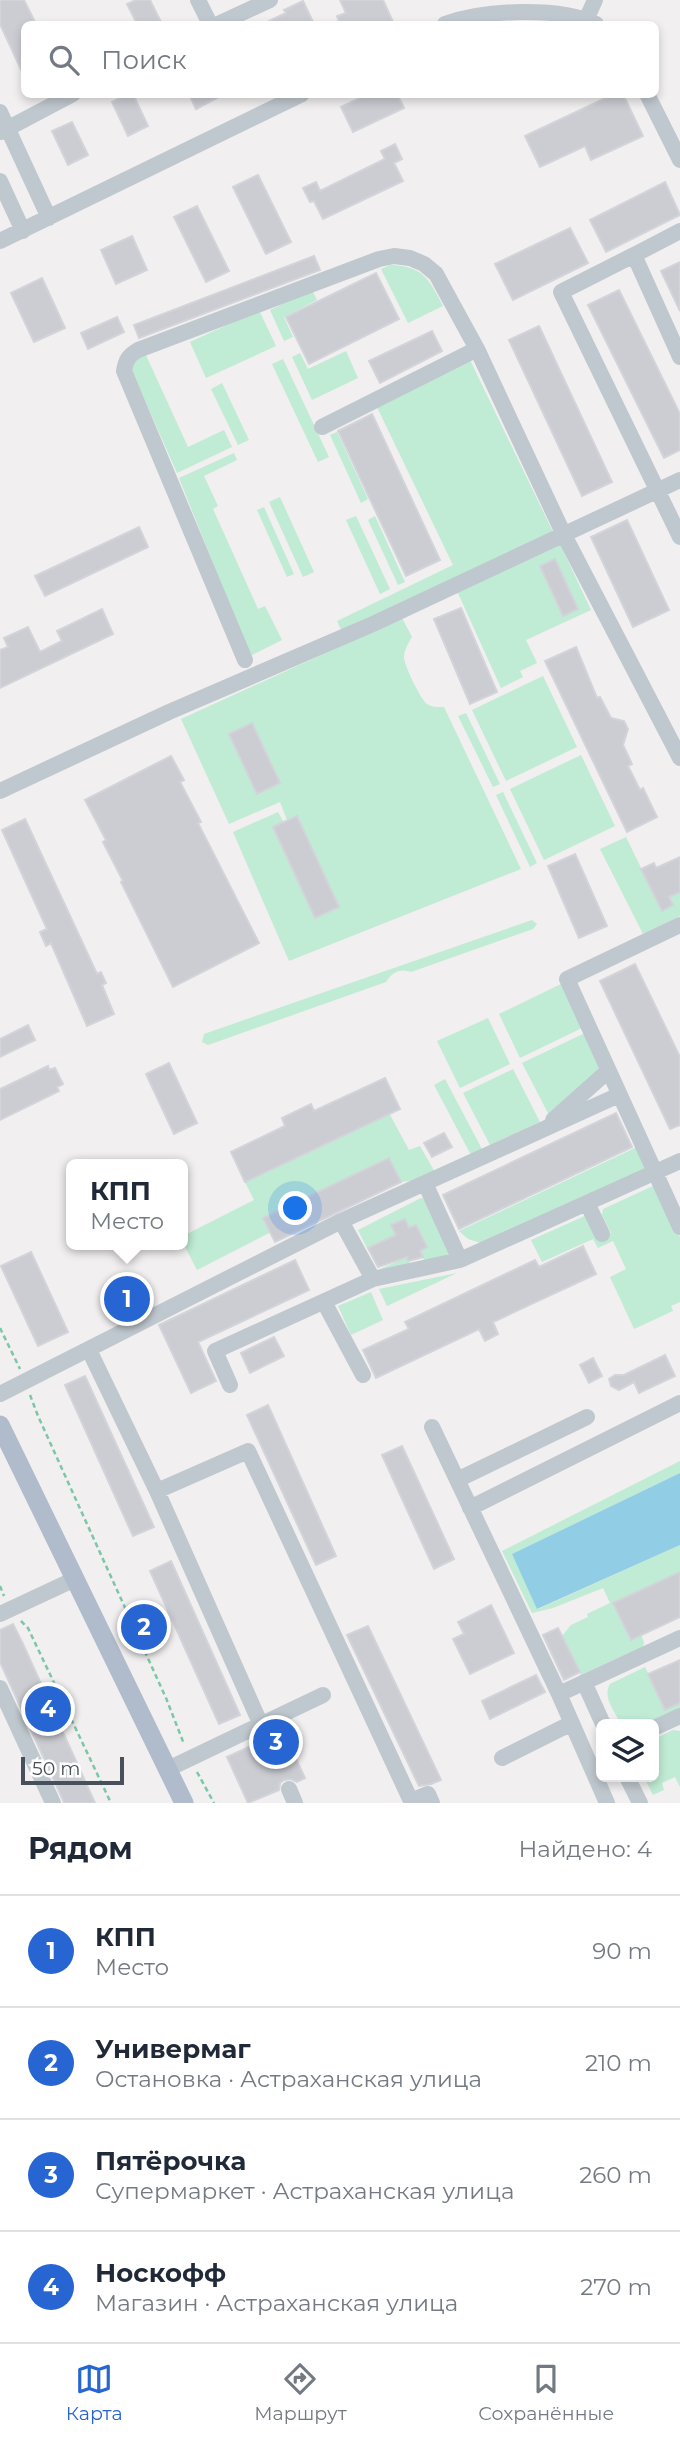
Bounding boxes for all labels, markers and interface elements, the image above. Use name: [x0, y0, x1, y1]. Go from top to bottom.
search box: [21, 21, 659, 98]
icon: search: [45, 41, 83, 79]
text: Поиск: [101, 44, 187, 76]
popup: [66, 1159, 188, 1250]
text: КПП: [90, 1175, 151, 1207]
your location: [278, 1191, 312, 1225]
text: Место: [90, 1207, 164, 1235]
pin: 1: [104, 1273, 150, 1325]
pin: 2: [121, 1601, 167, 1653]
pin: 4: [25, 1683, 71, 1735]
pin: 3: [253, 1716, 299, 1768]
map controls: [596, 1719, 659, 1782]
button: layers: [596, 1719, 659, 1782]
scale bar: [21, 1754, 124, 1786]
text: 50 m: [32, 1757, 80, 1780]
text: Рядом: [28, 1830, 133, 1867]
text: Найдено: 4: [518, 1835, 652, 1863]
text: КПП: [95, 1921, 156, 1953]
text: 1: [46, 1937, 56, 1965]
text: 90 m: [592, 1937, 652, 1965]
text: Место: [95, 1953, 169, 1981]
text: Универмаг: [95, 2033, 251, 2065]
text: 2: [44, 2049, 58, 2077]
text: 210 m: [585, 2049, 652, 2077]
text: Остановка · Астраханская улица: [95, 2065, 482, 2093]
text: Пятёрочка: [95, 2145, 246, 2177]
text: 3: [44, 2161, 58, 2189]
text: 260 m: [579, 2161, 652, 2189]
text: Супермаркет · Астраханская улица: [95, 2177, 514, 2205]
text: Носкофф: [95, 2257, 226, 2289]
text: 4: [43, 2273, 59, 2301]
text: 270 m: [580, 2273, 652, 2301]
text: Магазин · Астраханская улица: [95, 2289, 458, 2317]
tab: Карта: [66, 2360, 123, 2425]
tab: Маршрут: [254, 2360, 347, 2425]
tab: Сохранённые: [478, 2360, 614, 2425]

